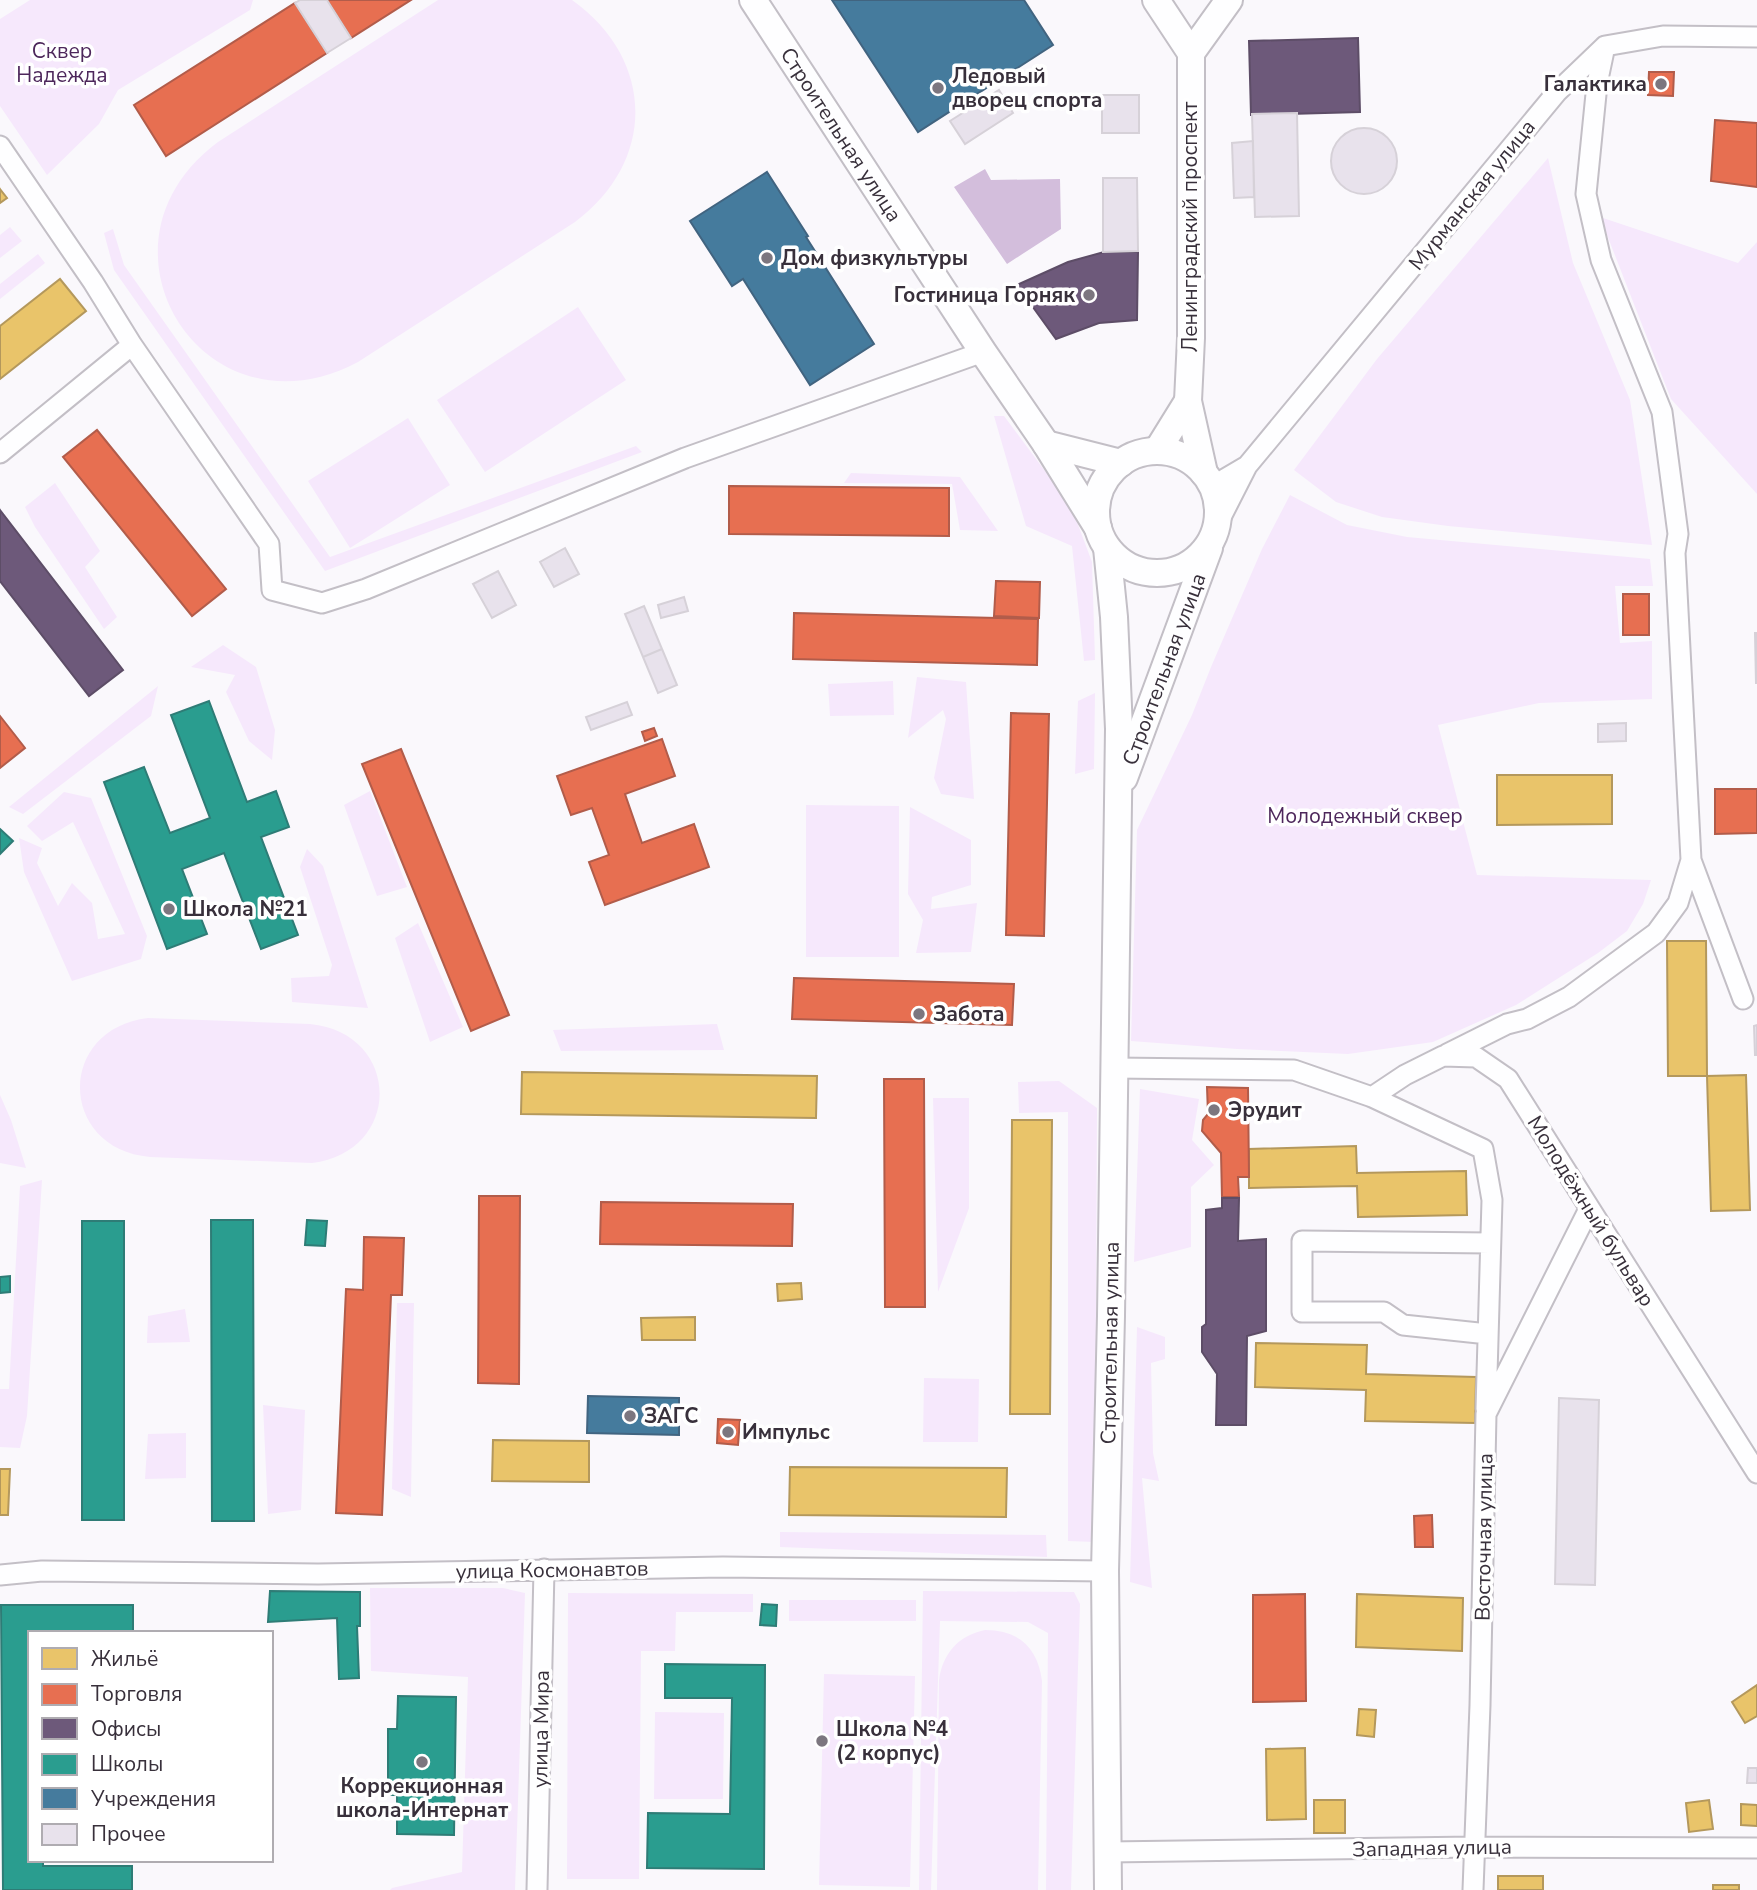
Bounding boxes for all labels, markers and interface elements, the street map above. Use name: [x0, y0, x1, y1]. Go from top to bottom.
park label: Сквер Надежда: [16, 37, 108, 89]
street label: Строительная улица: [774, 42, 908, 227]
place label: Ледовый дворец спорта: [952, 62, 1103, 114]
place label: Галактика: [1544, 70, 1647, 98]
marker: Галактика: [1653, 76, 1669, 92]
marker: Ледовый дворец спорта: [930, 80, 946, 96]
street label: Ленинградский проспект: [1176, 101, 1204, 352]
street label: Мурманская улица: [1402, 114, 1542, 276]
place label: Дом физкультуры: [781, 244, 968, 272]
marker: Дом физкультуры: [759, 250, 775, 266]
place label: Гостиница Горняк: [894, 281, 1075, 309]
marker: Гостиница Горняк: [1081, 287, 1097, 303]
street label: Строительная улица: [1116, 569, 1213, 769]
park label: Молодежный сквер: [1267, 802, 1463, 830]
place label: Школа №21: [183, 895, 308, 923]
marker: Школа №21: [161, 901, 177, 917]
place label: Забота: [933, 1000, 1005, 1028]
marker: Забота: [911, 1006, 927, 1022]
place label: Эрудит: [1228, 1096, 1302, 1124]
marker: Эрудит: [1206, 1102, 1222, 1118]
street label: Молодёжный бульвар: [1521, 1110, 1661, 1312]
street label: Строительная улица: [1094, 1241, 1126, 1445]
place label: ЗАГС: [644, 1402, 699, 1430]
marker: ЗАГС: [622, 1408, 638, 1424]
place label: Импульс: [742, 1418, 830, 1446]
marker: Импульс: [720, 1424, 736, 1440]
street label: Восточная улица: [1469, 1453, 1499, 1621]
street label: улица Космонавтов: [455, 1554, 649, 1586]
legend: [28, 1631, 273, 1862]
text: Жильё: [91, 1645, 158, 1673]
street label: улица Мира: [526, 1670, 556, 1788]
text: Торговля: [91, 1680, 182, 1708]
text: Офисы: [91, 1715, 161, 1743]
place label: Школа №4 (2 корпус): [836, 1715, 949, 1767]
marker: Школа №4 (2 корпус): [814, 1733, 830, 1749]
text: Школы: [91, 1750, 163, 1778]
marker: Коррекционная школа-Интернат: [414, 1754, 430, 1770]
place label: Коррекционная школа-Интернат: [336, 1772, 508, 1824]
text: Учреждения: [90, 1785, 216, 1813]
text: Прочее: [91, 1820, 166, 1848]
street label: Западная улица: [1352, 1833, 1512, 1863]

